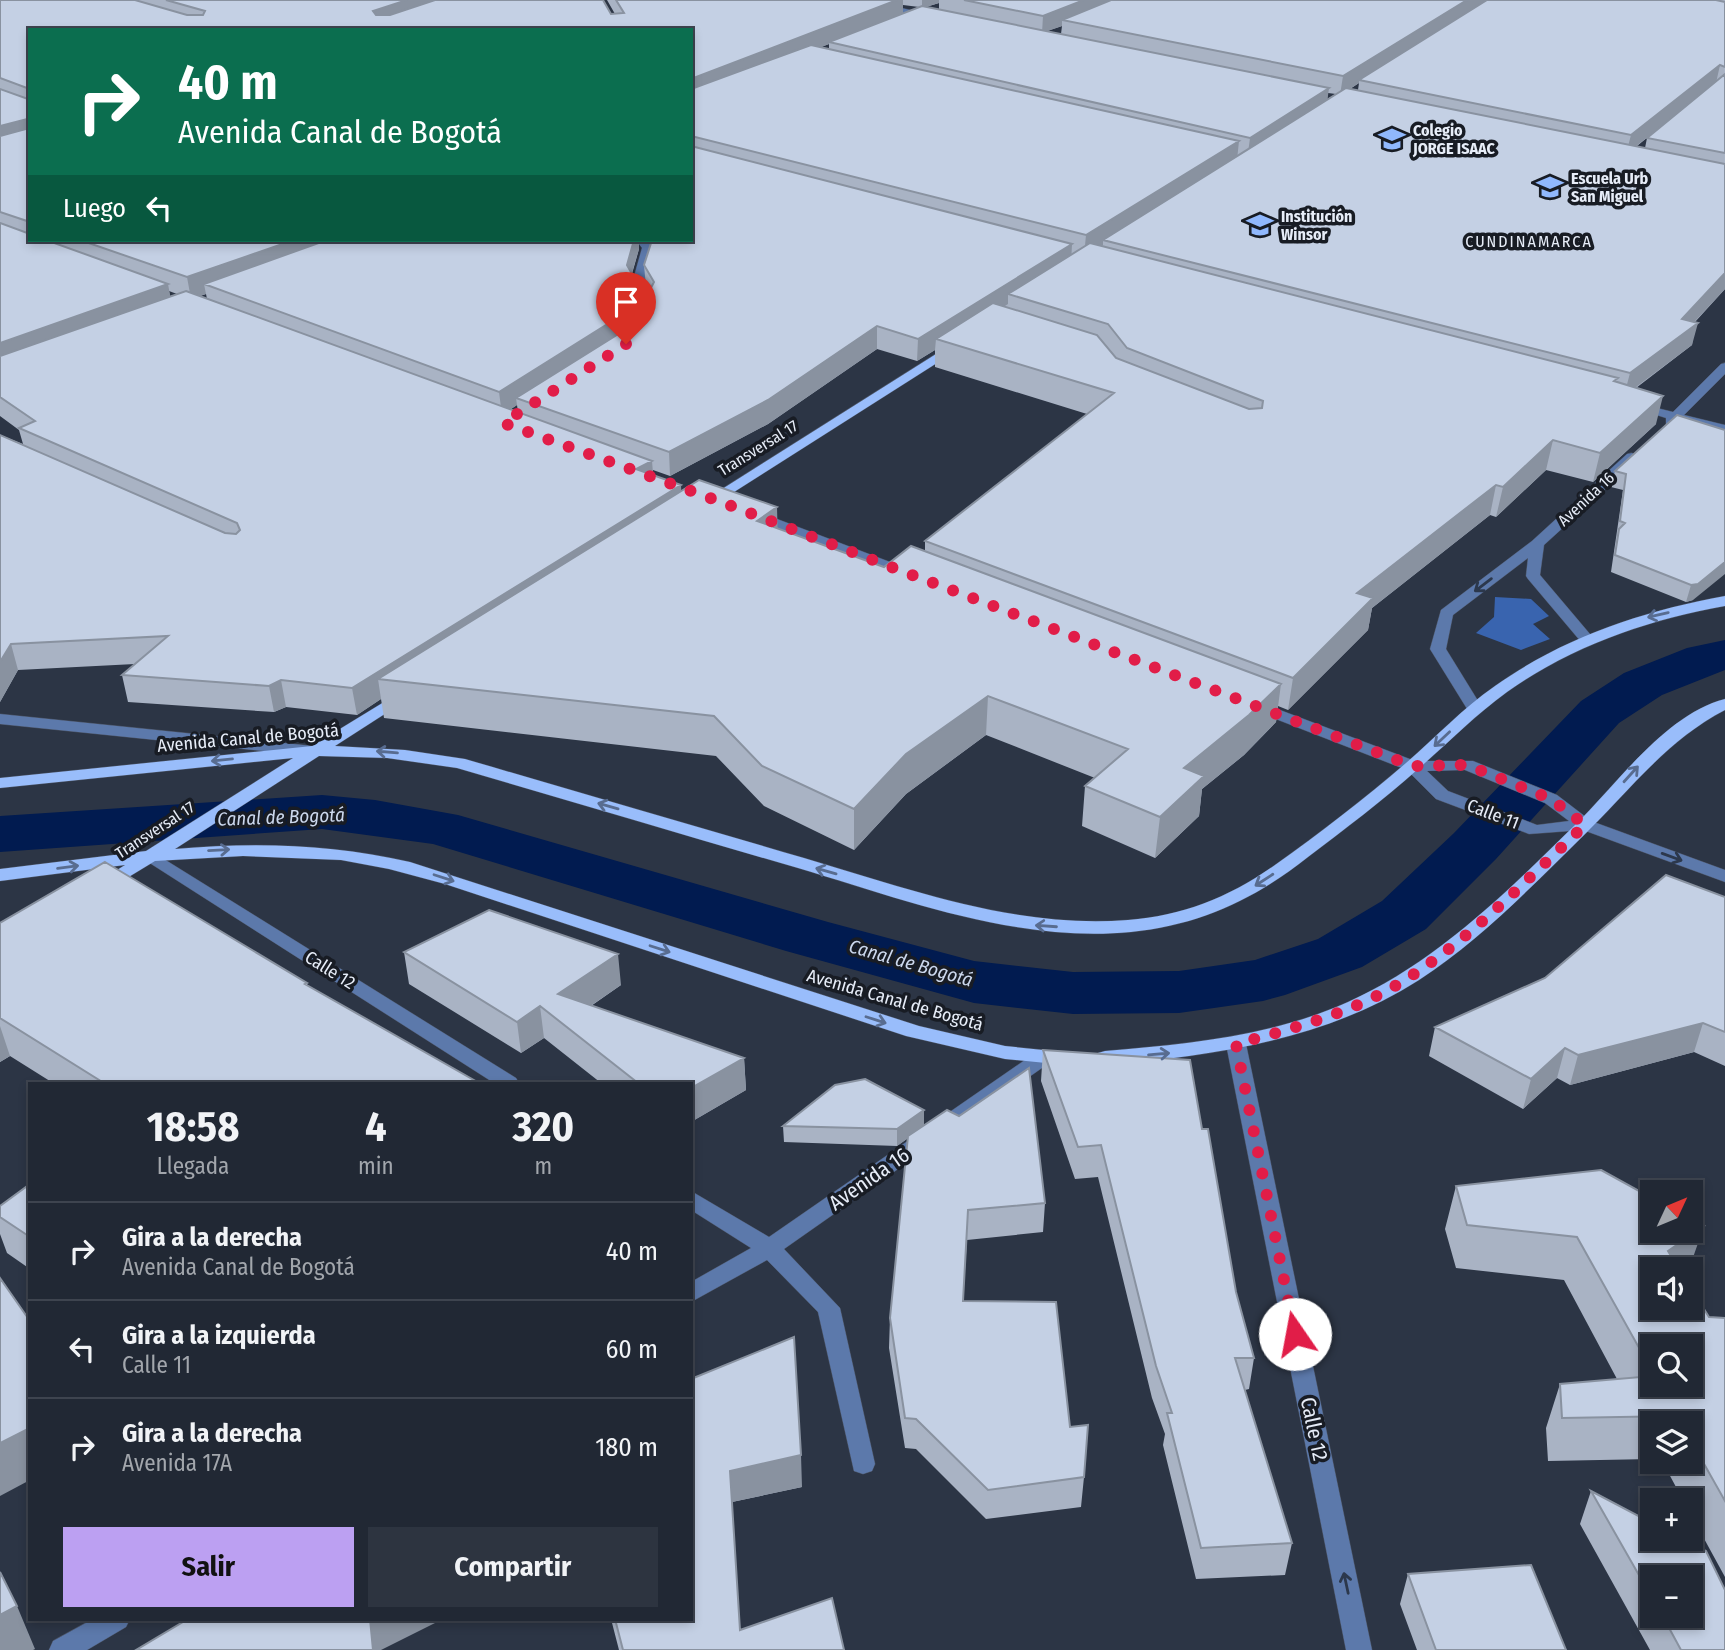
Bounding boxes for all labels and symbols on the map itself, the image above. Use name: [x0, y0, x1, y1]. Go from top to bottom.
place label: Colegio JORGE ISAAC: [1412, 121, 1496, 158]
school or university icon: Colegio JORGE ISAAC: [1377, 124, 1407, 154]
place label: Escuela Urb San Miguel: [1571, 169, 1649, 206]
school or university icon: Escuela Urb San Miguel: [1535, 172, 1565, 202]
place label: Institución Winsor: [1281, 207, 1352, 244]
school or university icon: Institución Winsor: [1245, 210, 1275, 240]
district label: CUNDINAMARCA: [1465, 232, 1593, 251]
pin: [596, 272, 656, 344]
street label: Transversal 17: [715, 416, 802, 480]
street label: Avenida 16: [1554, 468, 1618, 530]
one-way arrow: [1474, 577, 1493, 592]
one-way arrow: [1647, 609, 1670, 622]
street label: Avenida Canal de Bogotá: [156, 719, 340, 757]
one-way arrow: [1434, 730, 1451, 747]
one-way arrow: [377, 745, 399, 758]
one-way arrow: [211, 754, 234, 767]
one-way arrow: [1622, 766, 1639, 783]
street label: Calle 11: [1464, 794, 1522, 834]
street label: Transversal 17: [112, 797, 198, 863]
one-way arrow: [597, 799, 619, 812]
water label: Canal de Bogotá: [217, 803, 345, 831]
one-way arrow: [208, 843, 230, 856]
one-way arrow: [1660, 852, 1682, 864]
one-way arrow: [56, 860, 79, 873]
one-way arrow: [815, 863, 837, 876]
one-way arrow: [432, 873, 454, 885]
one-way arrow: [1254, 873, 1274, 887]
one-way arrow: [1035, 919, 1058, 932]
water label: Canal de Bogotá: [846, 934, 976, 992]
one-way arrow: [649, 943, 671, 956]
street label: Calle 12: [301, 946, 359, 994]
street label: Avenida Canal de Bogotá: [804, 964, 986, 1036]
one-way arrow: [865, 1014, 887, 1027]
one-way arrow: [1147, 1047, 1170, 1060]
street label: Avenida 16: [824, 1142, 914, 1216]
north arrow: [1640, 1180, 1703, 1242]
position arrow: [1258, 1297, 1332, 1371]
street label: Calle 12: [1295, 1395, 1333, 1463]
one-way arrow: [1338, 1572, 1352, 1595]

